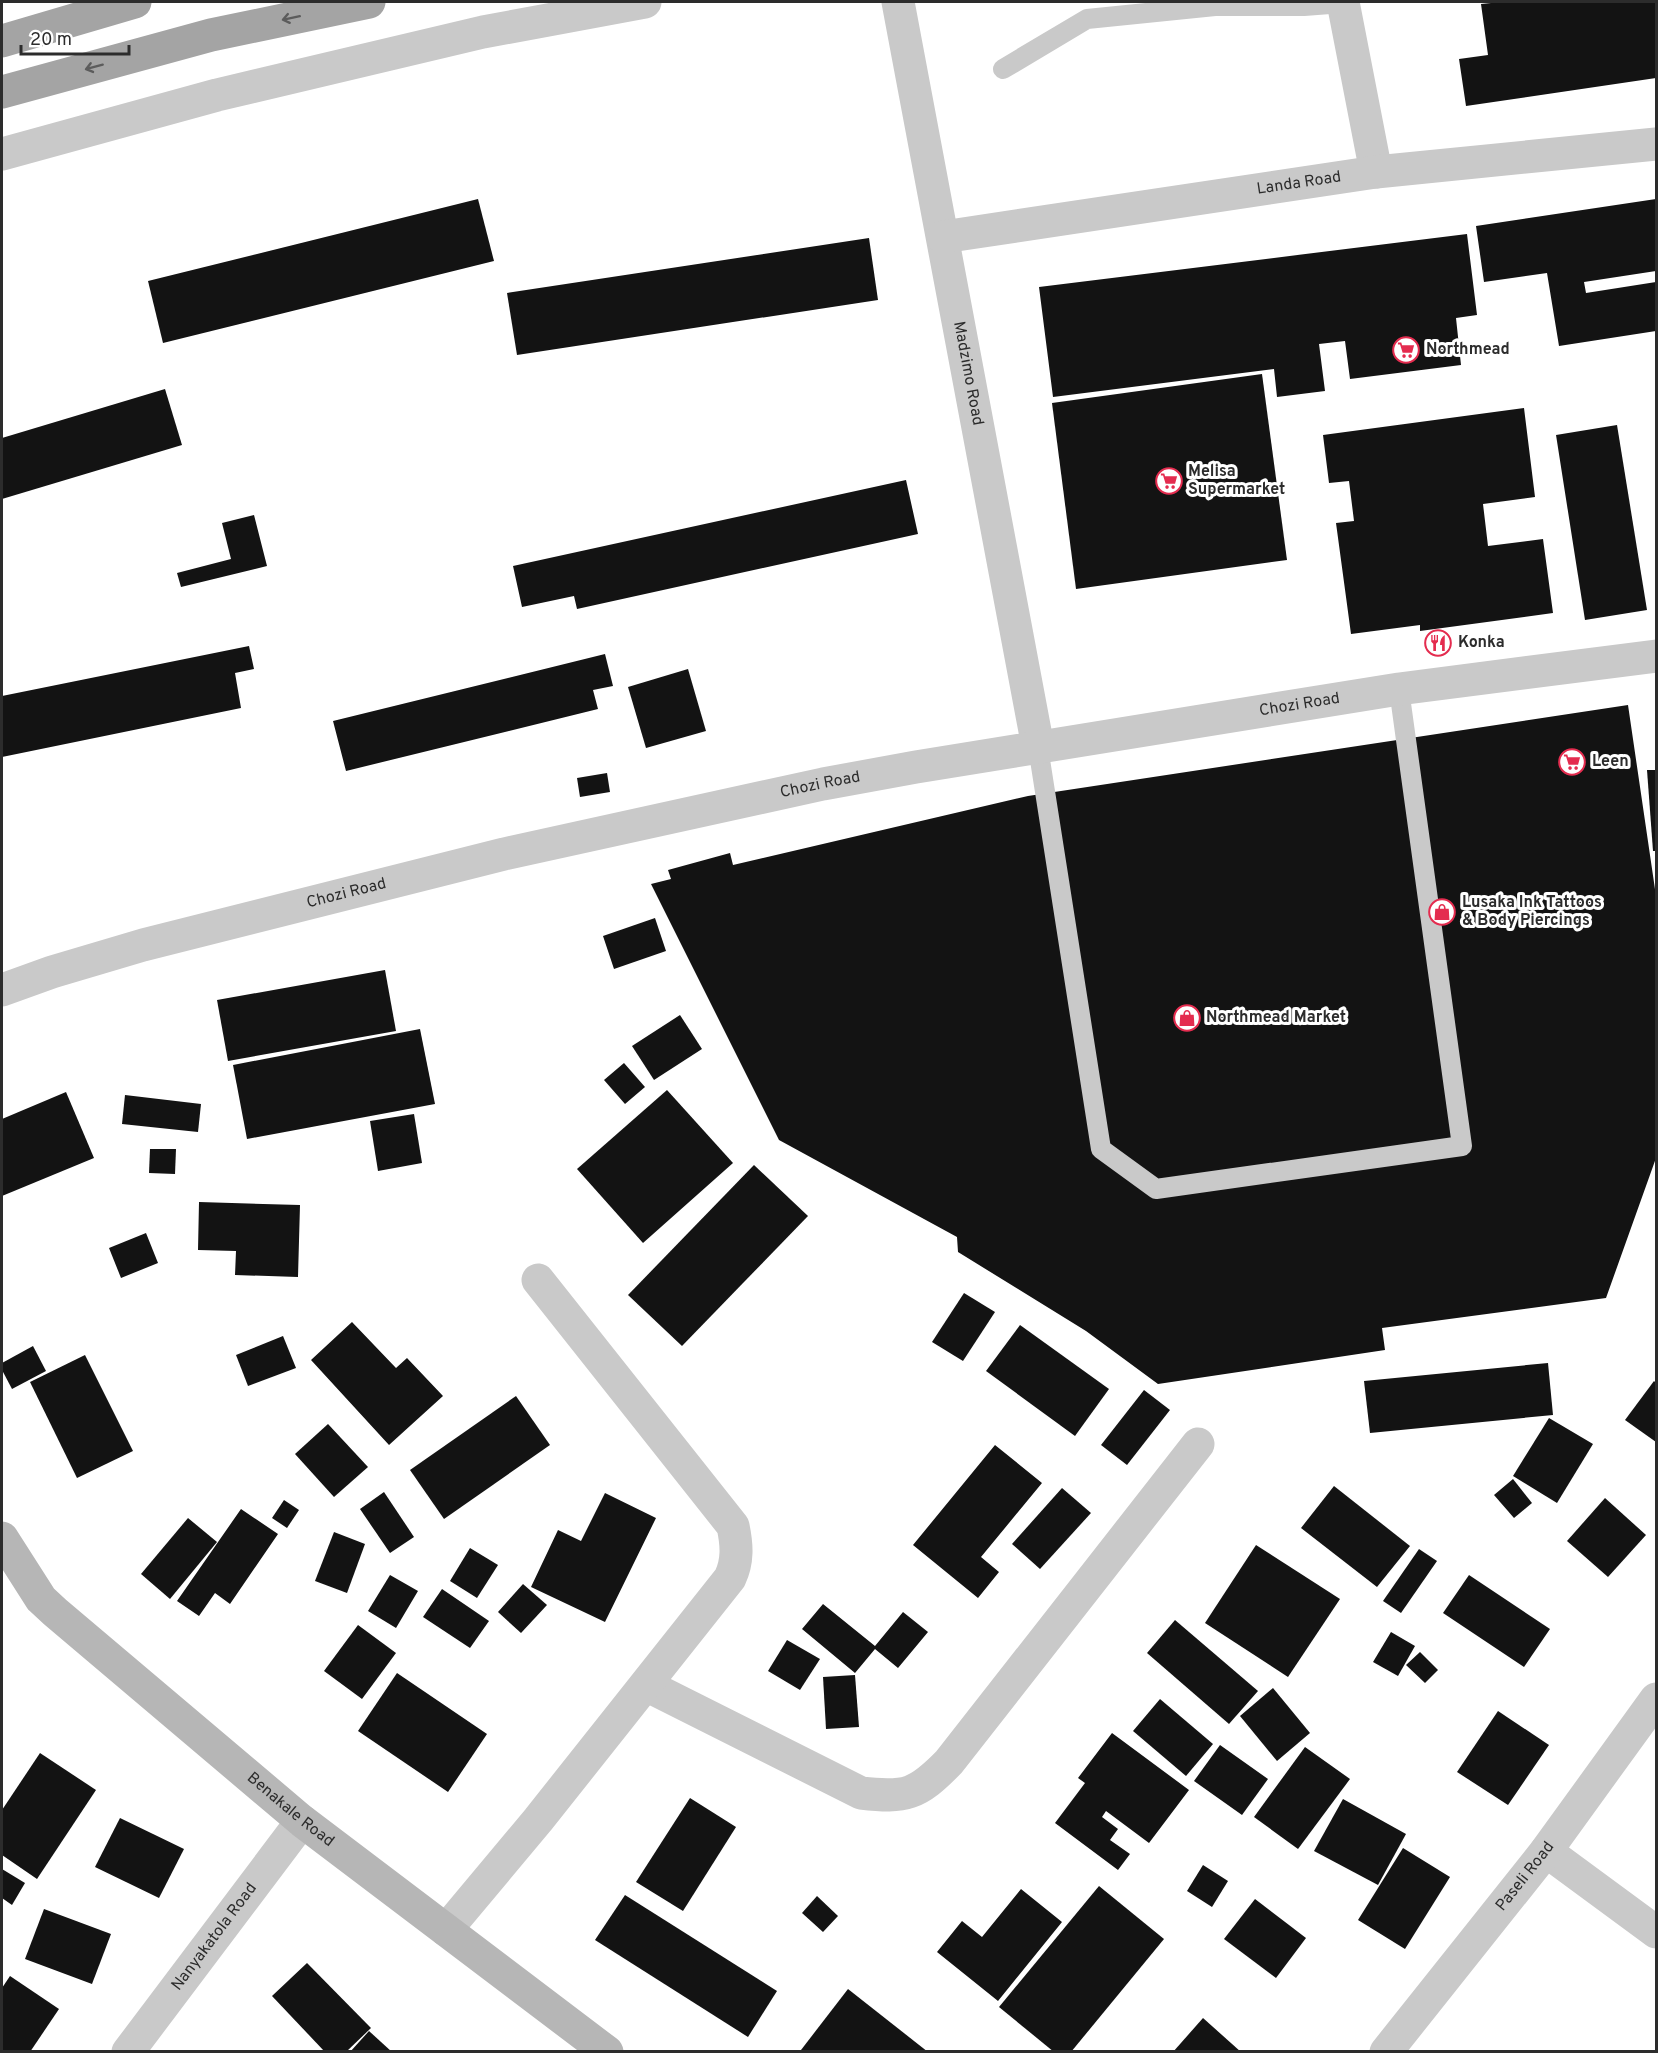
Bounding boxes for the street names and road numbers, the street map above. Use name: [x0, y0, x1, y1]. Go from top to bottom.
street label: Landa Road: [1255, 167, 1343, 200]
street label: Madzimo Road: [948, 320, 987, 427]
street label: Chozi Road: [1258, 689, 1341, 721]
street label: Chozi Road: [778, 767, 862, 803]
street label: Chozi Road: [305, 874, 388, 913]
street label: Benakale Road: [242, 1768, 338, 1852]
street label: Paseli Road: [1492, 1838, 1559, 1916]
street label: Nanyakatola Road: [168, 1879, 262, 1995]

